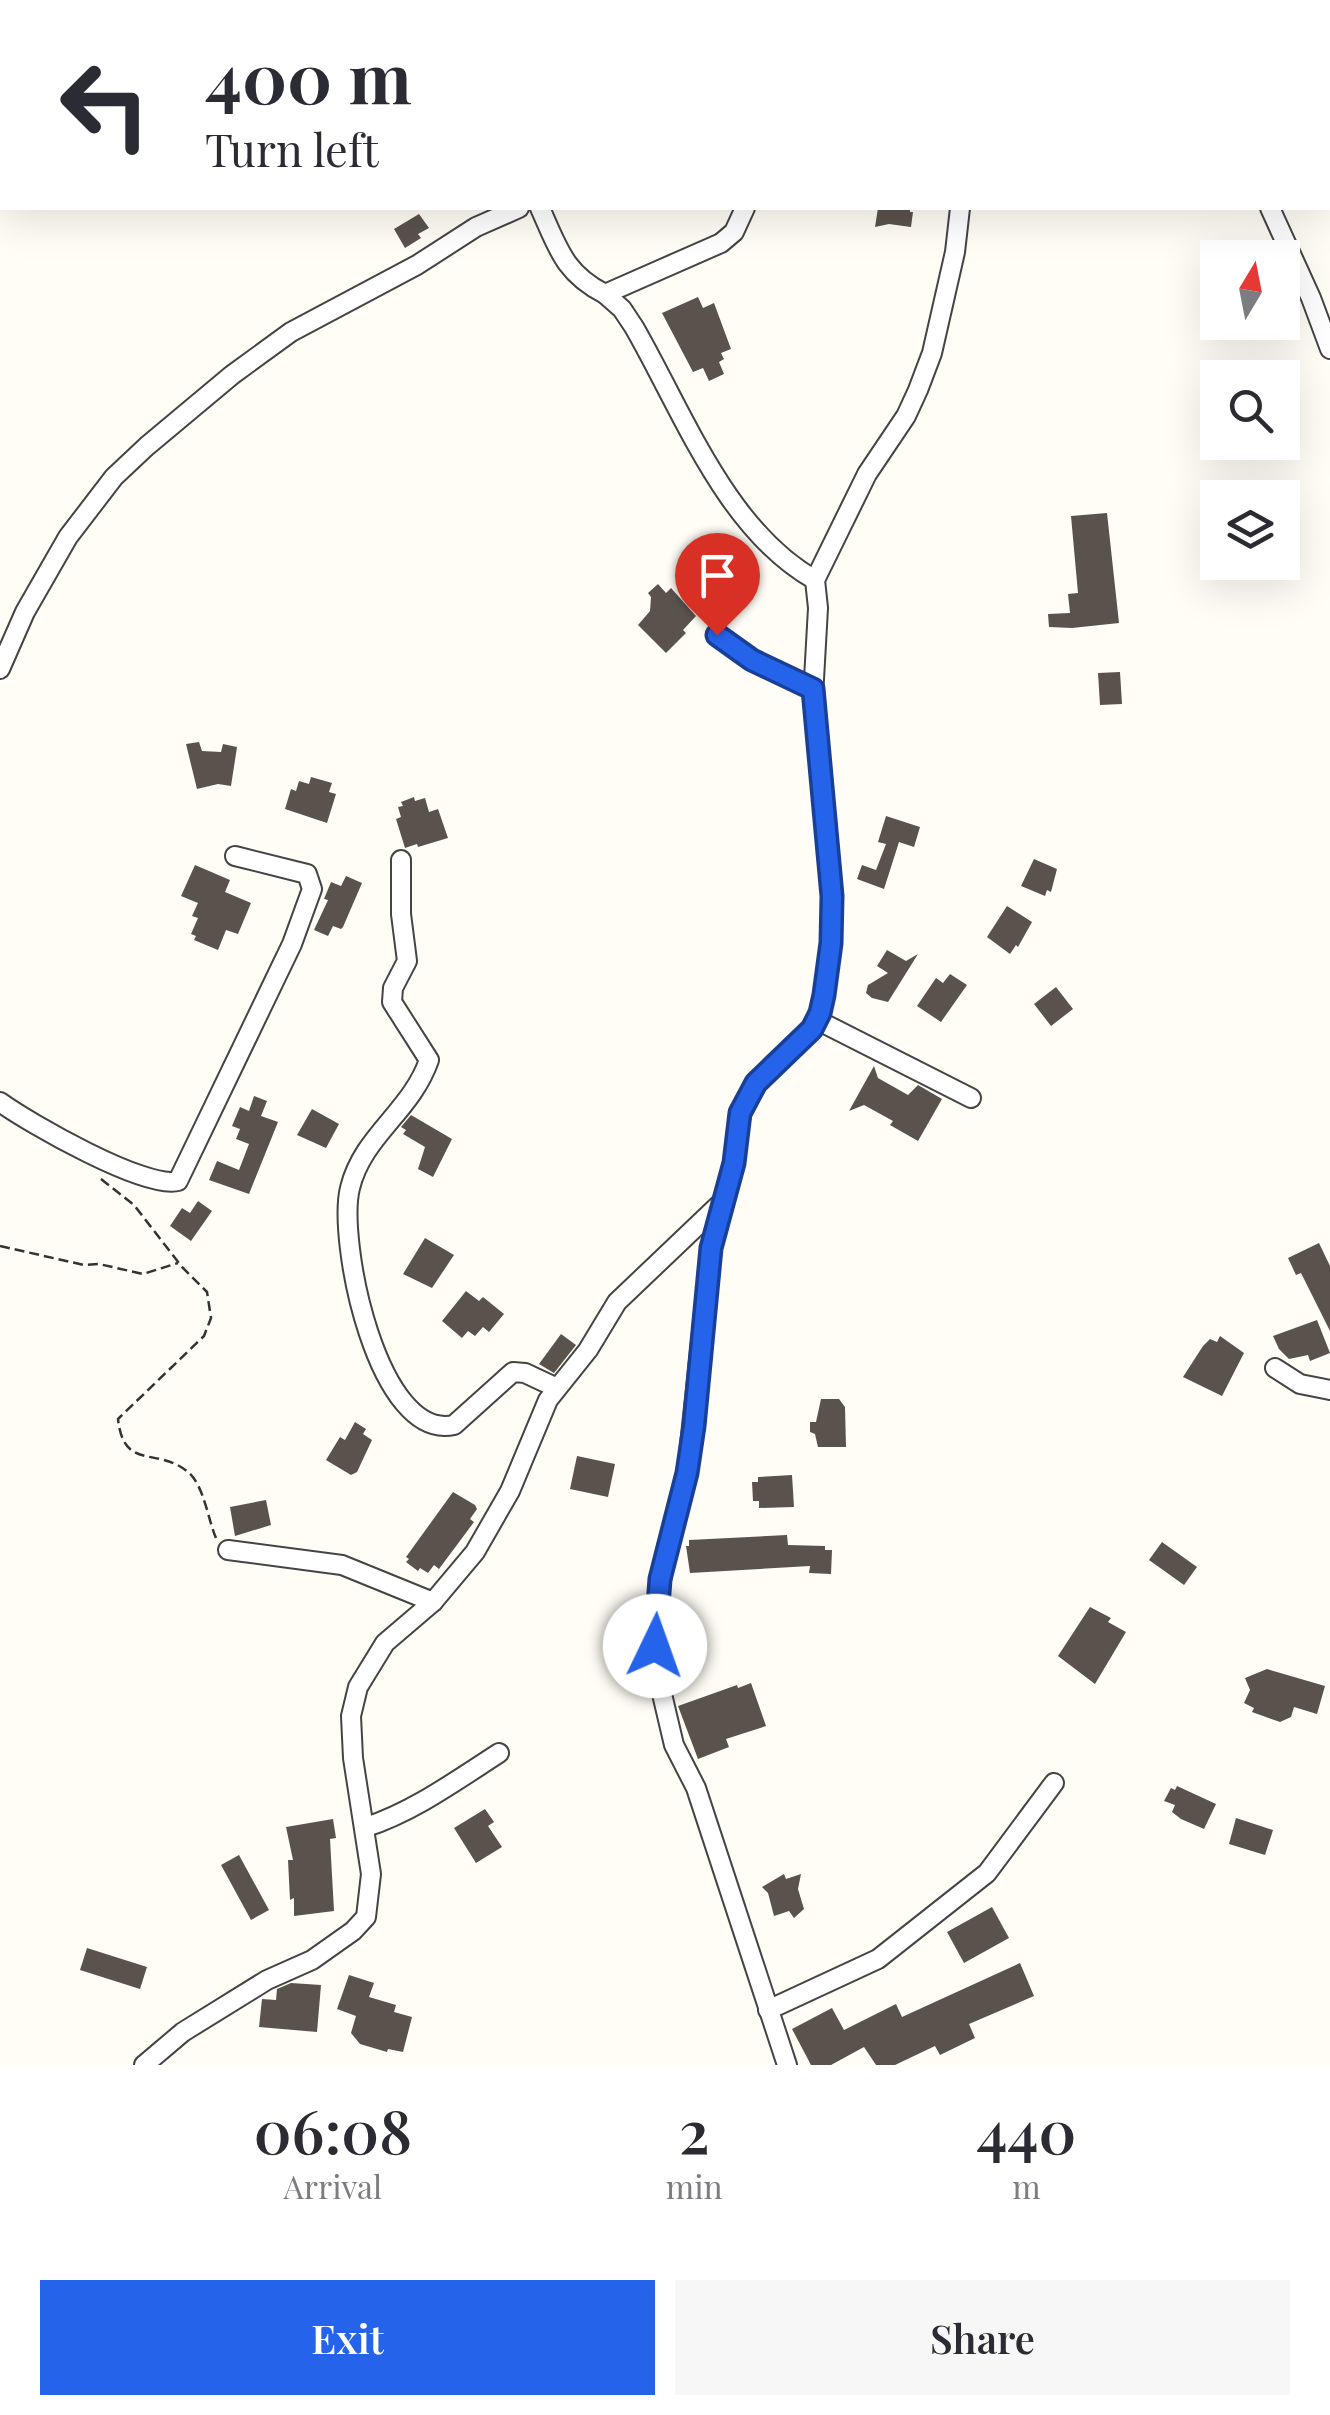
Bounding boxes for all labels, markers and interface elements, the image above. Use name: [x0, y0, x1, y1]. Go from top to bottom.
text: 400 m: [205, 28, 412, 122]
icon: left: [40, 40, 170, 170]
text: Turn left: [205, 118, 379, 178]
north arrow: [1200, 240, 1300, 340]
map controls: [1200, 240, 1300, 580]
button: search: [1200, 360, 1300, 460]
button: layers: [1200, 480, 1300, 580]
pin: [675, 533, 760, 636]
icon: arrive: [690, 548, 745, 603]
position arrow: [603, 1594, 707, 1698]
text: 06:08: [254, 2089, 412, 2169]
text: 2: [679, 2089, 709, 2169]
text: 440: [976, 2089, 1076, 2169]
text: Arrival: [284, 2164, 382, 2207]
text: min: [666, 2164, 723, 2207]
text: m: [1012, 2164, 1041, 2207]
button: Exit: [40, 2280, 655, 2395]
button: Share: [675, 2280, 1290, 2395]

